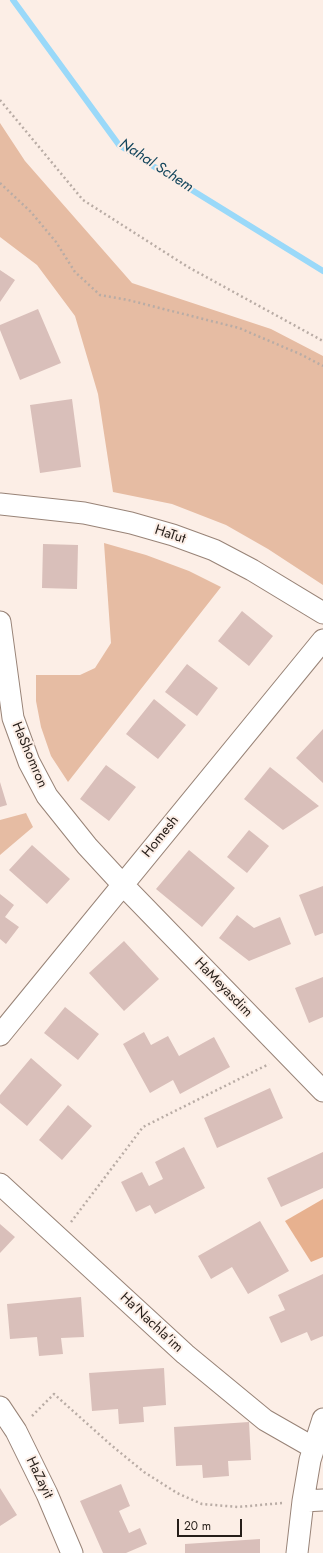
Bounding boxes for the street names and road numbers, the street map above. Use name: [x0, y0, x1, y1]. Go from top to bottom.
street label: HaTut: [152, 522, 188, 548]
street label: HaShomron: [8, 720, 50, 790]
street label: Homesh: [139, 813, 183, 861]
street label: HaMeyasdim: [191, 955, 255, 1021]
street label: Ha'Nachla'im: [116, 1290, 186, 1356]
street label: HaZayit: [22, 1454, 56, 1502]

